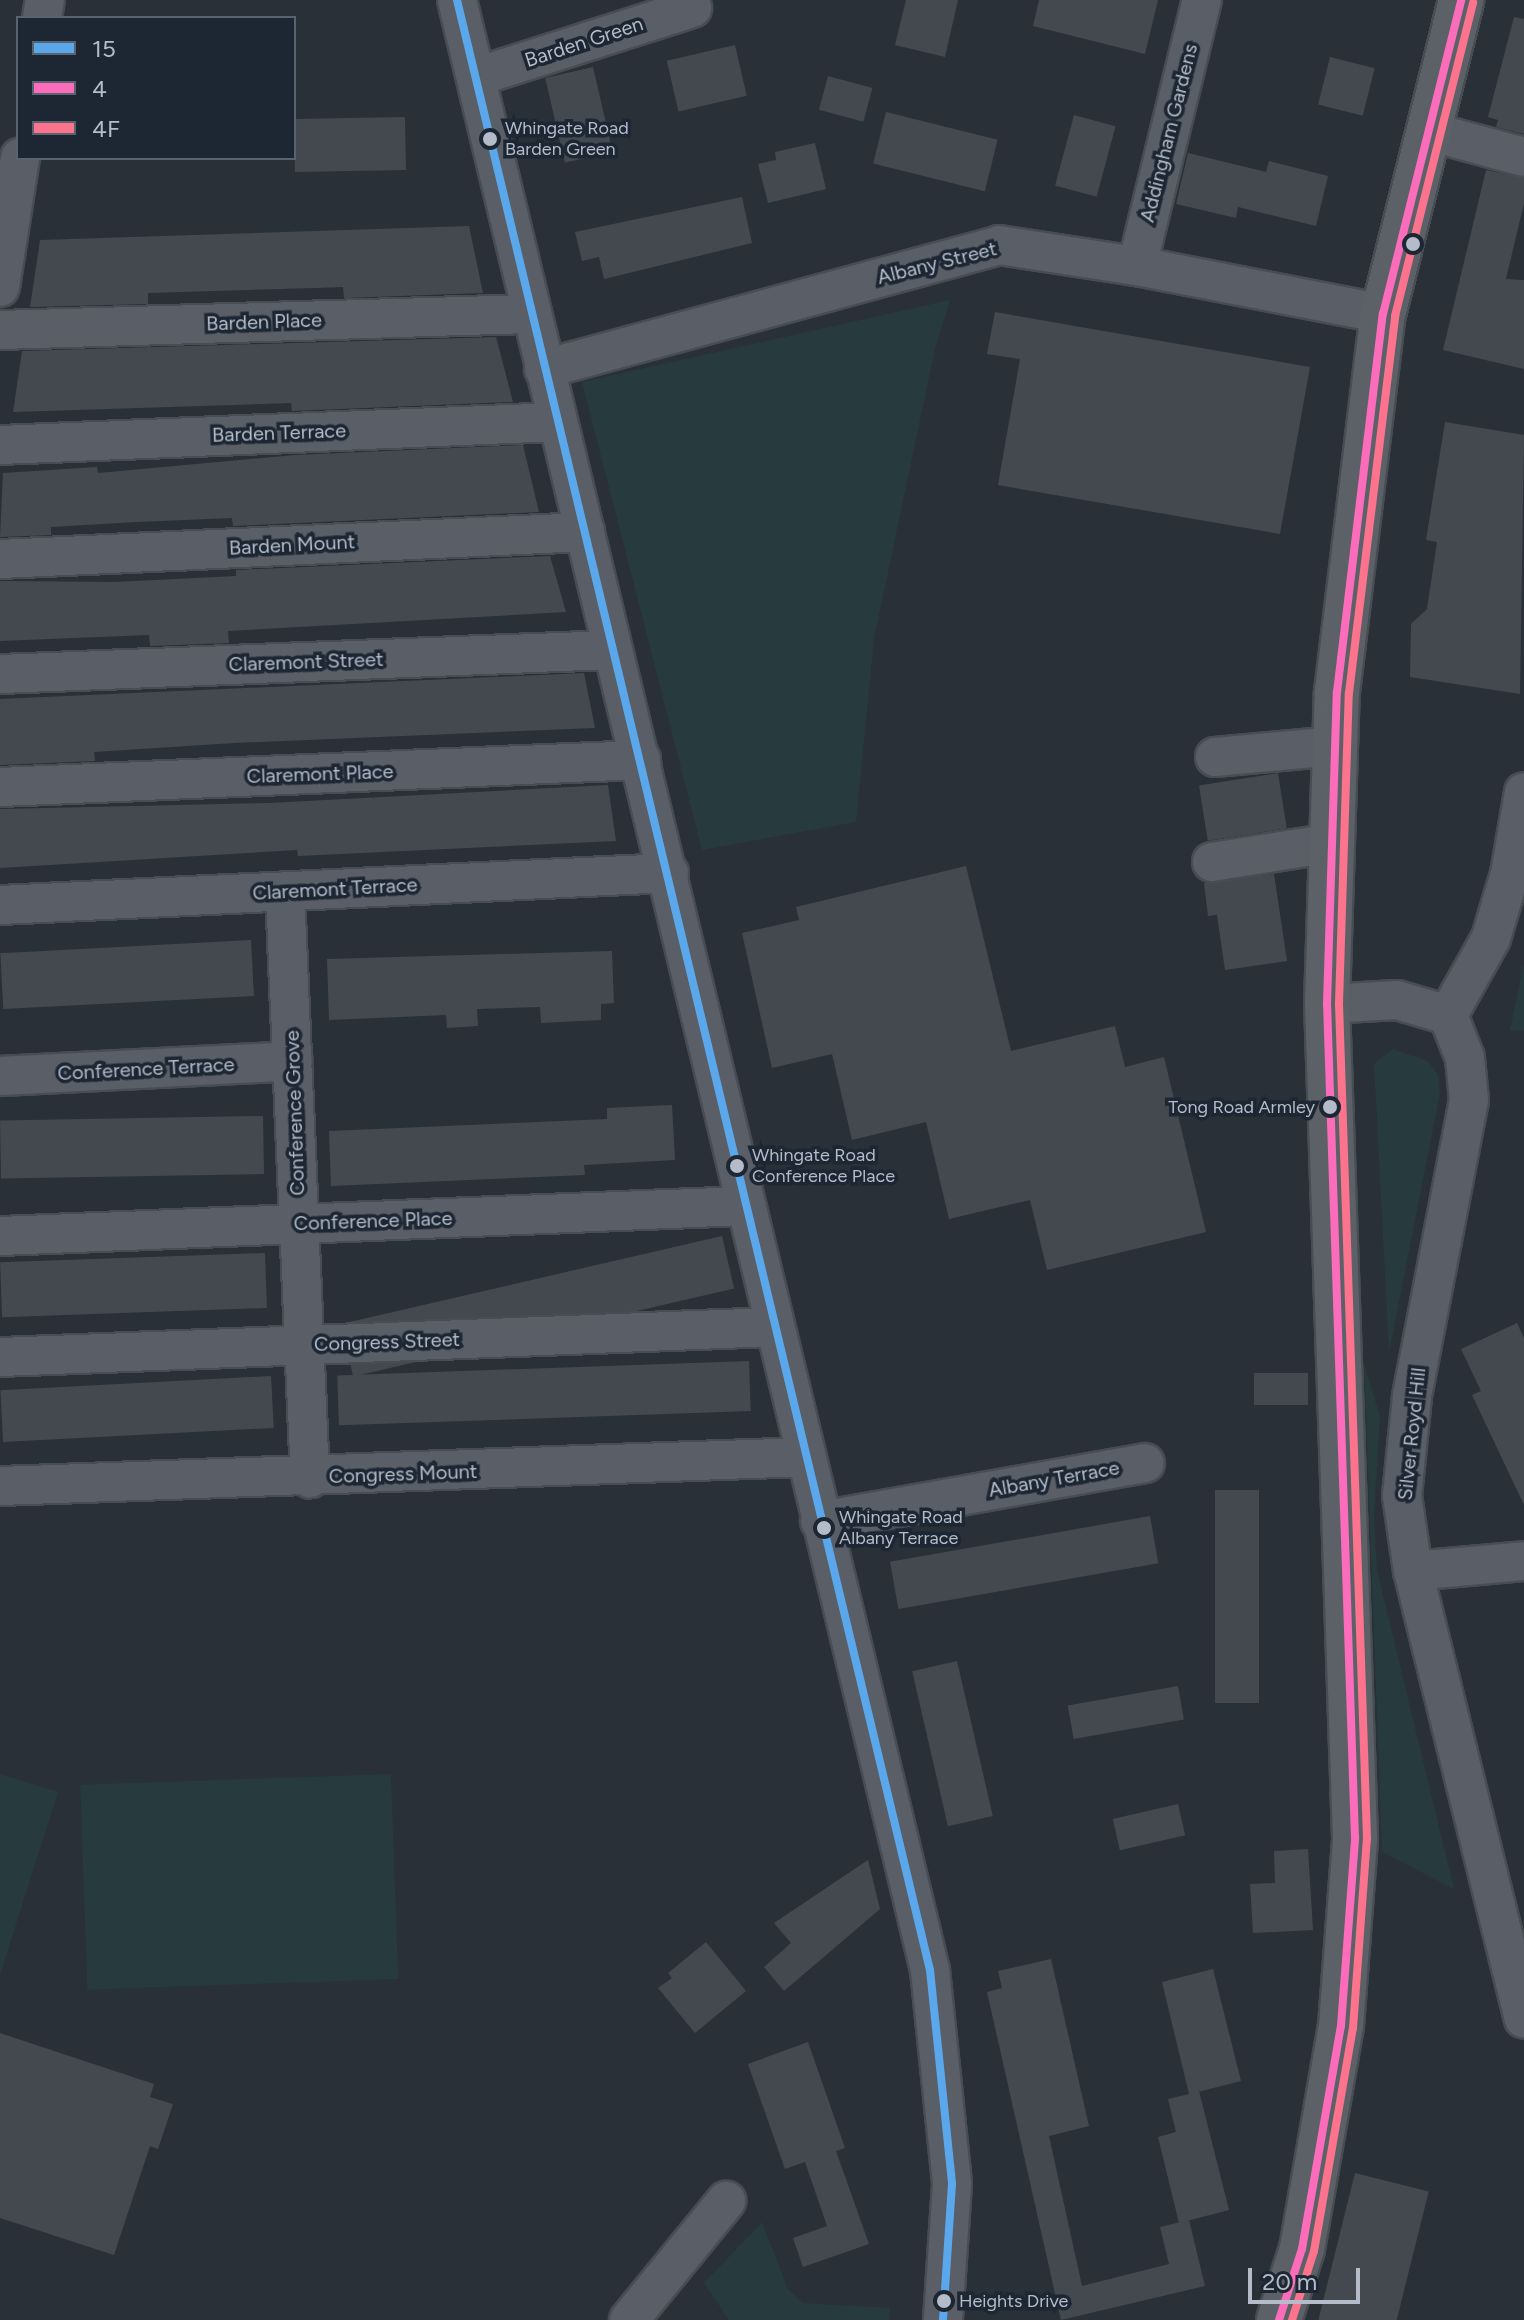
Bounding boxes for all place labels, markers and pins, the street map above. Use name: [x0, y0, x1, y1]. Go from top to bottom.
place label: Whingate Road Barden Green: [505, 118, 629, 160]
marker: Whingate Road Barden Green: [482, 131, 498, 147]
unlabelled marker: [1405, 236, 1421, 252]
place label: Tong Road Armley: [1168, 1096, 1315, 1118]
marker: Tong Road Armley: [1322, 1099, 1338, 1115]
place label: Whingate Road Conference Place: [752, 1145, 895, 1188]
marker: Whingate Road Conference Place: [729, 1158, 745, 1174]
place label: Whingate Road Albany Terrace: [839, 1507, 963, 1550]
marker: Whingate Road Albany Terrace: [816, 1520, 832, 1536]
place label: Heights Drive: [959, 2290, 1068, 2312]
marker: Heights Drive: [936, 2293, 952, 2309]

